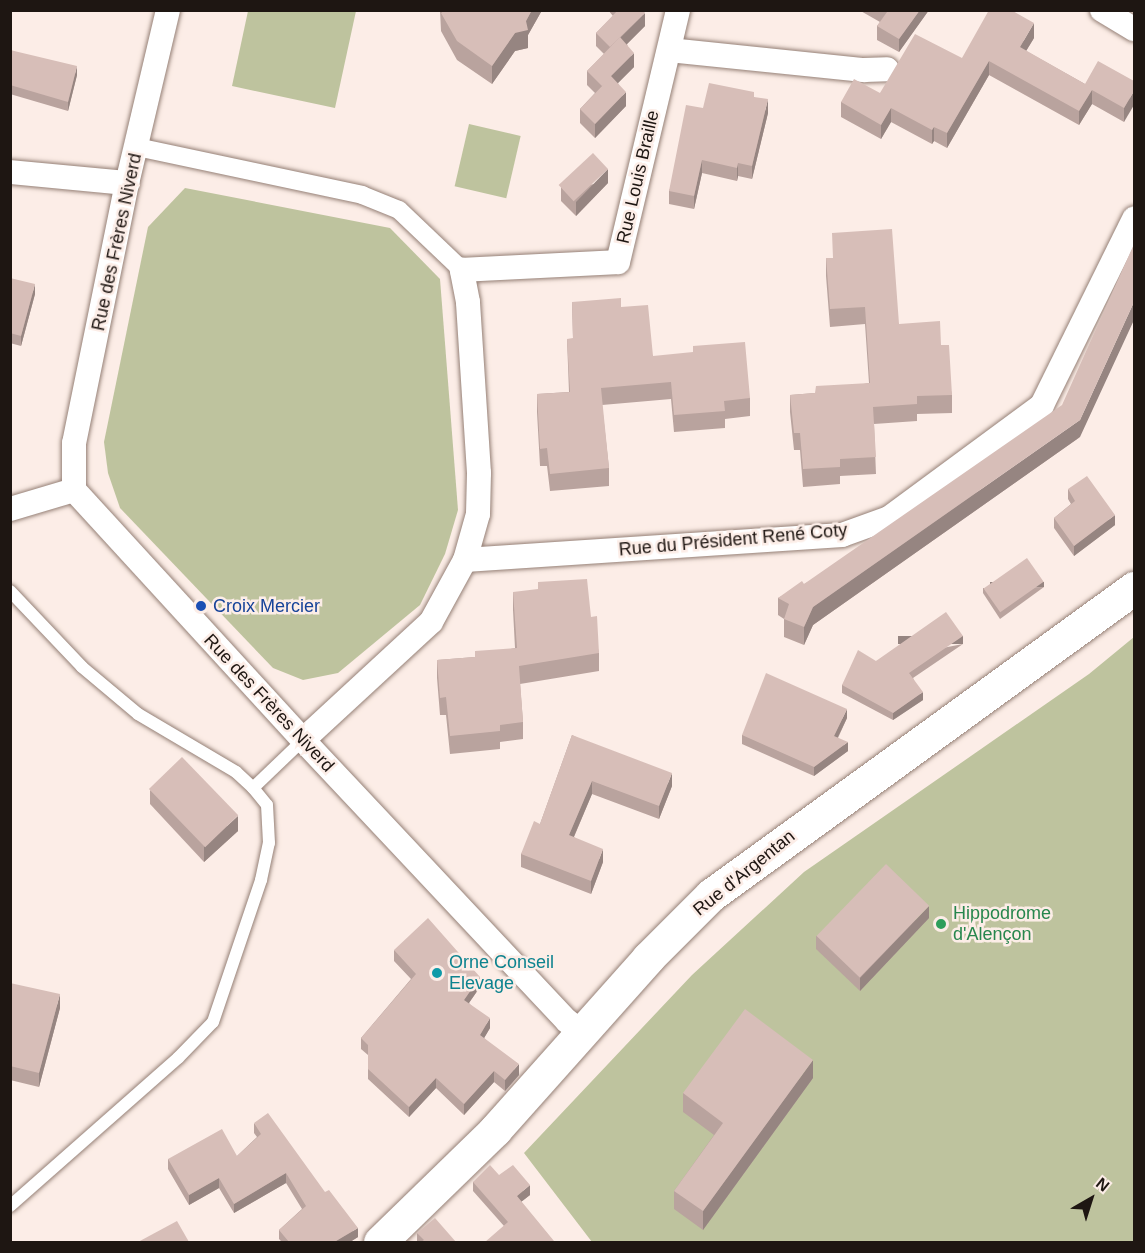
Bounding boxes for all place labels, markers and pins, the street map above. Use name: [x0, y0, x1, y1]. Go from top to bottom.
place label: Croix Mercier: [213, 595, 320, 617]
marker: Croix Mercier: [194, 599, 208, 613]
place label: Hippodrome d'Alençon: [953, 903, 1051, 946]
marker: Hippodrome d'Alençon: [934, 917, 948, 931]
place label: Orne Conseil Elevage: [449, 952, 554, 994]
marker: Orne Conseil Elevage: [430, 966, 444, 980]

